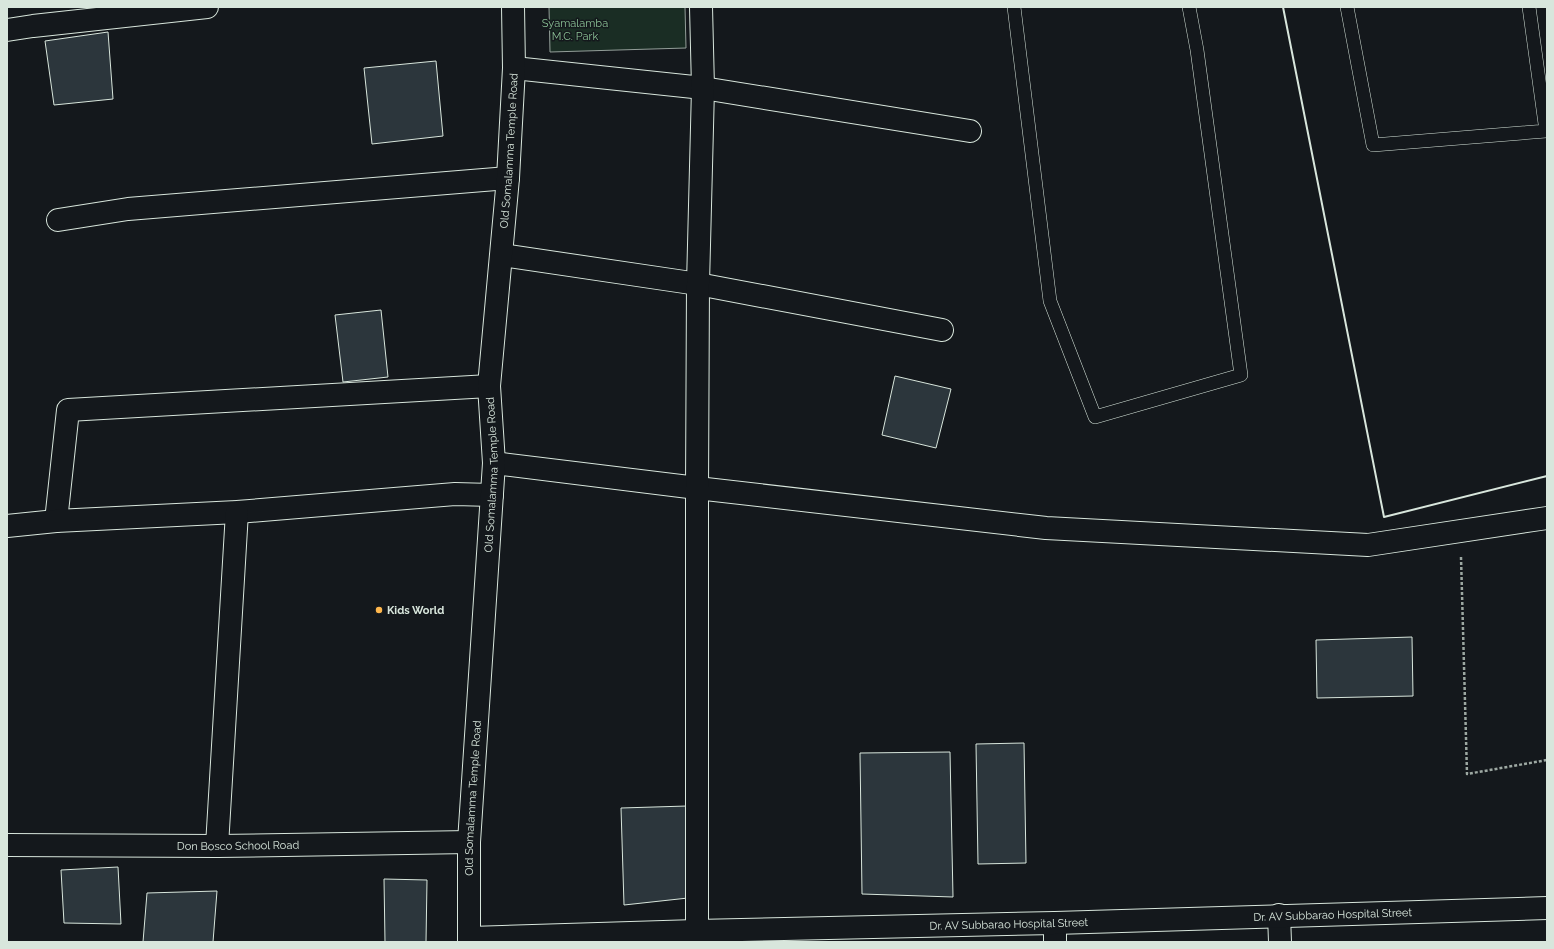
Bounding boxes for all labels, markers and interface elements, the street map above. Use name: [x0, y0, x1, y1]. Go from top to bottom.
park label: Syamalamba M.C. Park: [542, 17, 608, 43]
street label: Old Somalamma Temple Road: [497, 73, 520, 229]
street label: Old Somalamma Temple Road: [482, 397, 501, 553]
place label: Kids World: [387, 604, 444, 617]
marker: Kids World: [374, 605, 384, 615]
street label: Old Somalamma Temple Road: [463, 720, 484, 876]
street label: Don Bosco School Road: [177, 838, 299, 853]
street label: Dr. AV Subbarao Hospital Street: [1253, 906, 1413, 923]
street label: Dr. AV Subbarao Hospital Street: [929, 915, 1089, 932]

